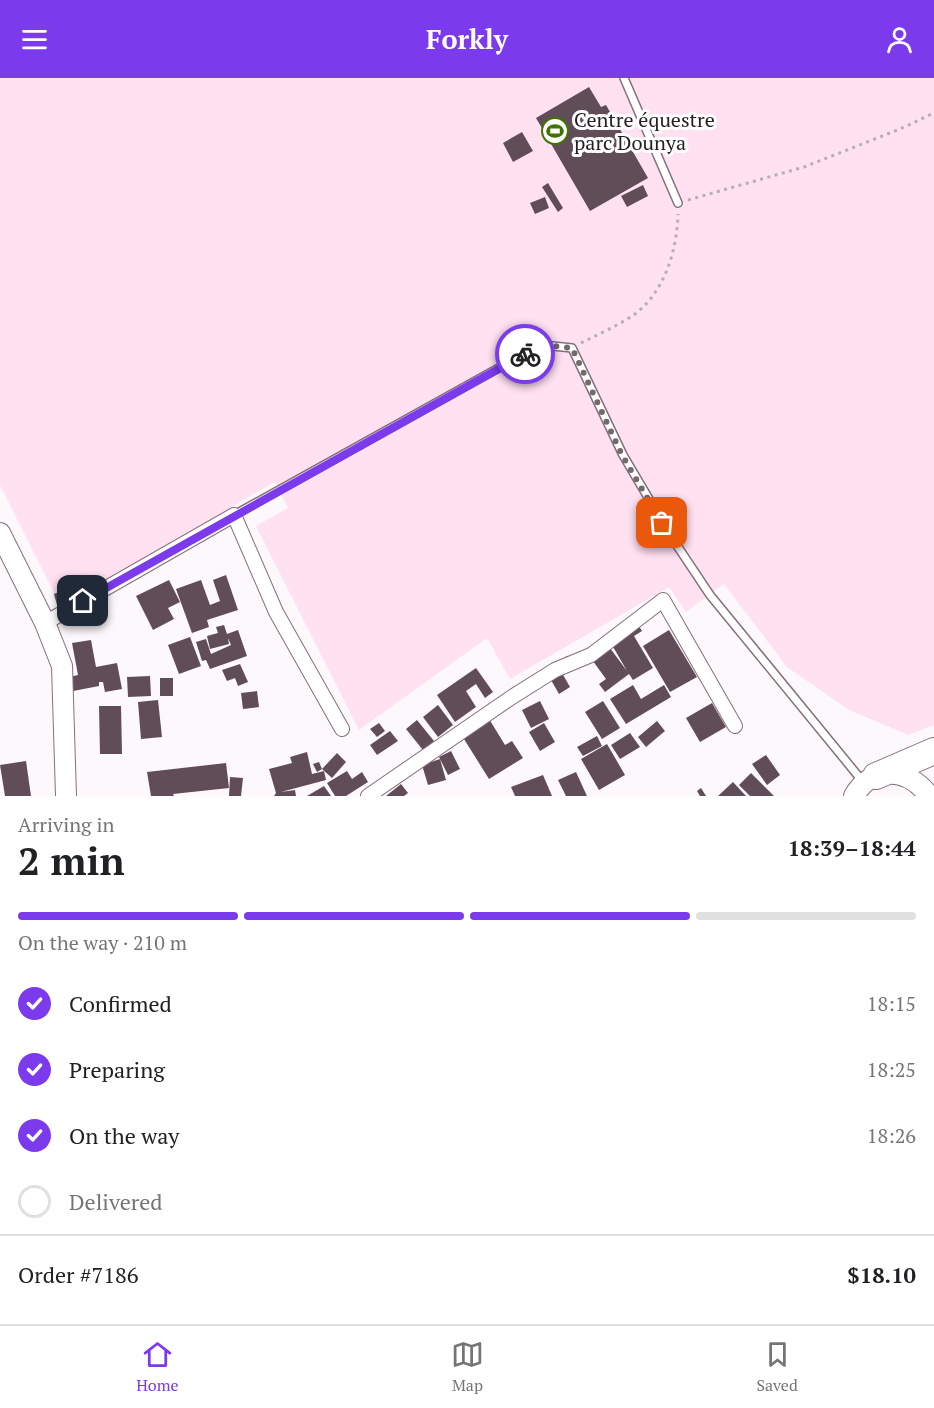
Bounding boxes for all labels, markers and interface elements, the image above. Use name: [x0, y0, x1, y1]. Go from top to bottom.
text: Forkly: [426, 21, 508, 57]
icon: menu: [18, 23, 51, 56]
icon: person: [883, 23, 916, 56]
place label: Centre équestre parc Dounya: [574, 106, 715, 156]
sports icon: Centre équestre parc Dounya: [540, 116, 570, 146]
courier: [495, 324, 555, 384]
icon: bike: [509, 338, 542, 371]
pin: [636, 497, 687, 548]
icon: bag: [645, 506, 678, 539]
pin: [57, 575, 108, 626]
icon: home: [66, 584, 99, 617]
text: Arriving in: [18, 811, 114, 838]
text: 18:39–18:44: [788, 833, 916, 862]
text: 2 min: [18, 834, 125, 886]
text: On the way · 210 m: [18, 929, 187, 956]
icon: check: [18, 987, 51, 1020]
text: Confirmed: [69, 989, 172, 1018]
text: 18:15: [867, 990, 916, 1017]
icon: check: [18, 1053, 51, 1086]
text: Preparing: [69, 1055, 165, 1084]
text: 18:25: [867, 1056, 916, 1083]
icon: check: [18, 1119, 51, 1152]
text: On the way: [69, 1121, 179, 1150]
text: 18:26: [867, 1122, 916, 1149]
text: Delivered: [69, 1187, 162, 1216]
text: Order #7186: [18, 1260, 138, 1289]
text: $18.10: [847, 1260, 916, 1289]
tab: Home: [136, 1338, 179, 1396]
tab: Map: [451, 1338, 484, 1396]
tab: Saved: [756, 1338, 798, 1396]

